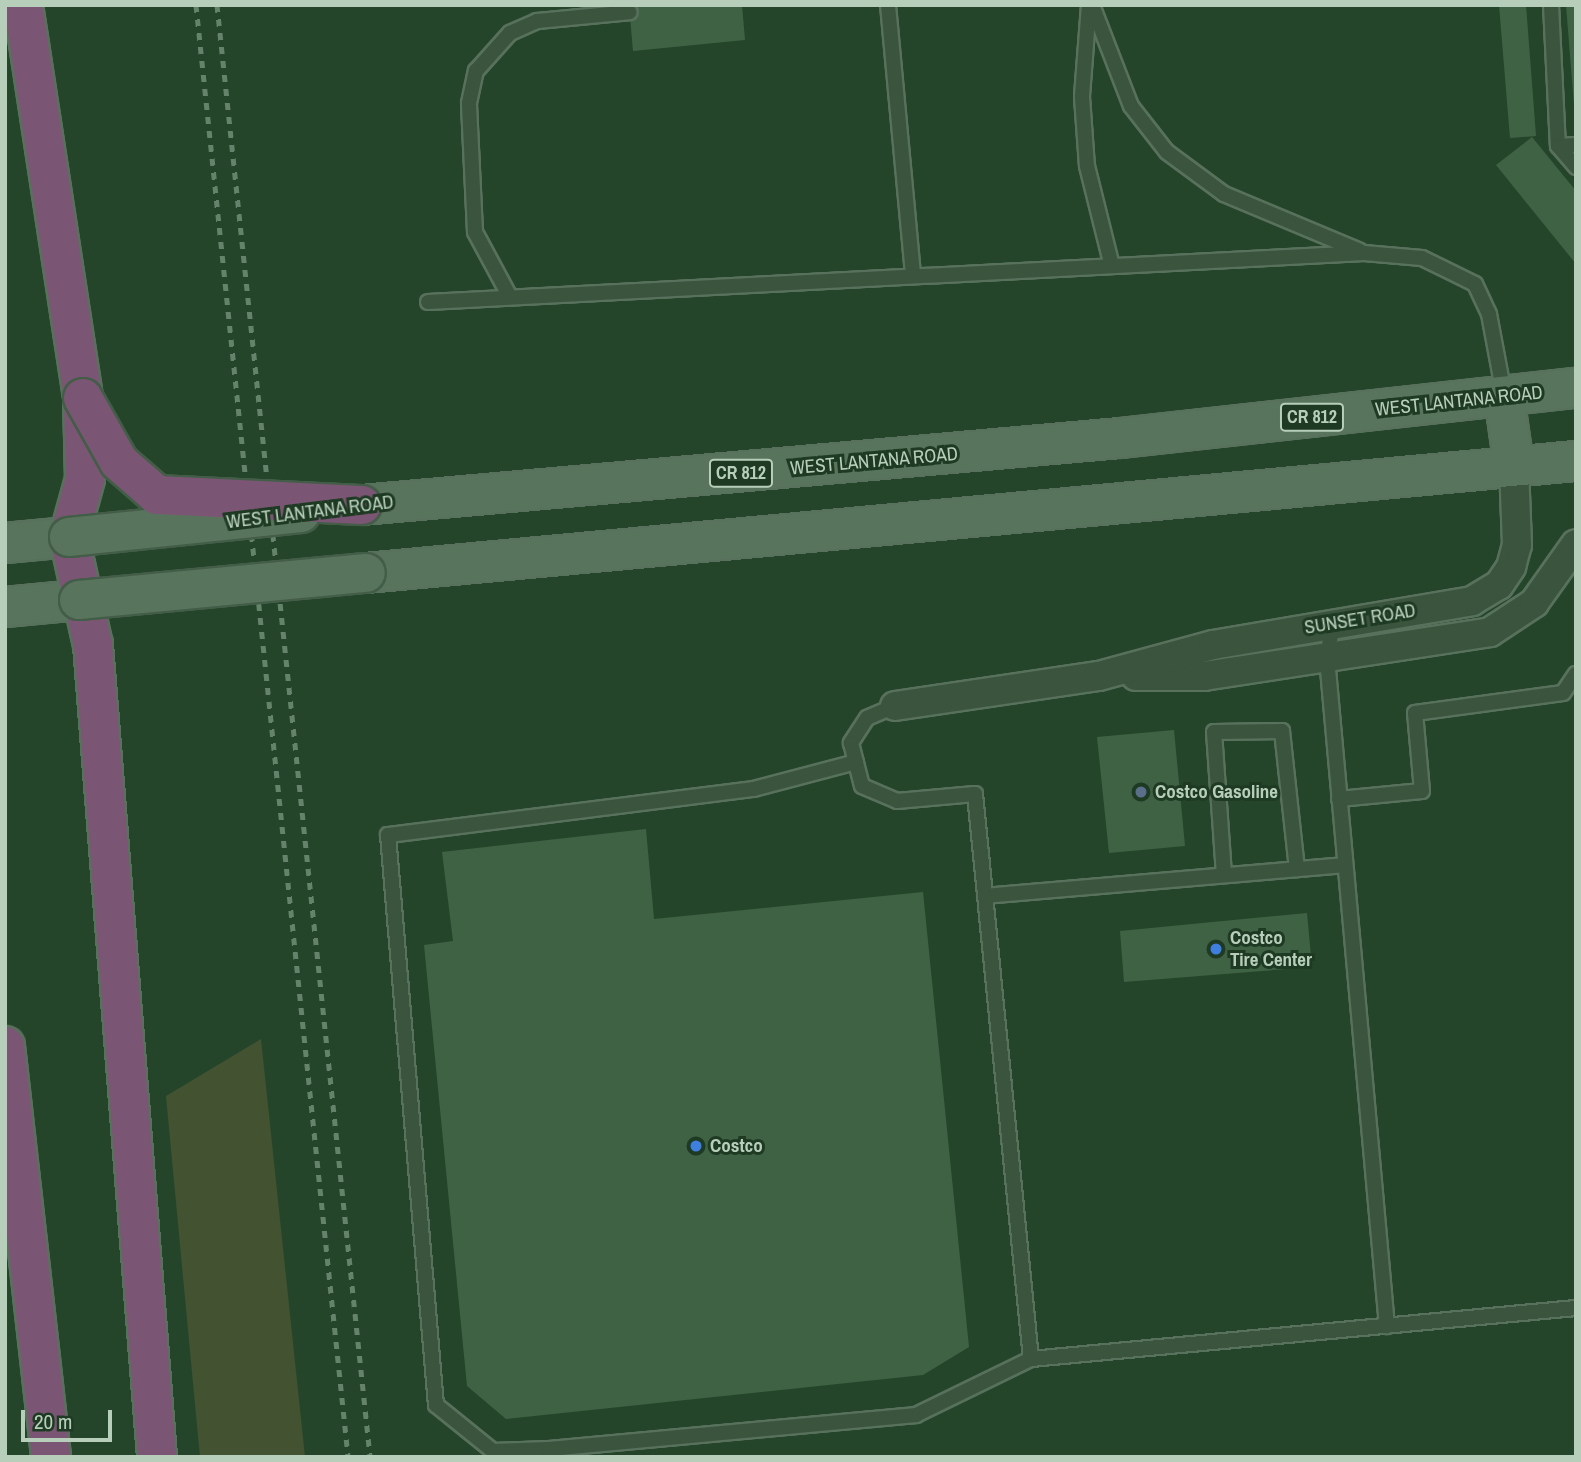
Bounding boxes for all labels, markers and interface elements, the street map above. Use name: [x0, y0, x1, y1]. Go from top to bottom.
street label: WEST LANTANA ROAD: [1374, 381, 1544, 421]
road number: CR 812: [1279, 402, 1345, 432]
street label: WEST LANTANA ROAD: [789, 442, 959, 480]
road number: CR 812: [708, 458, 774, 488]
street label: WEST LANTANA ROAD: [225, 490, 395, 534]
street label: SUNSET ROAD: [1303, 599, 1417, 639]
place label: Costco Gasoline: [1155, 781, 1278, 803]
marker: Costco Gasoline: [1133, 784, 1149, 800]
place label: Costco Tire Center: [1230, 927, 1312, 971]
marker: Costco Tire Center: [1208, 941, 1224, 957]
place label: Costco: [710, 1135, 763, 1157]
marker: Costco: [688, 1138, 704, 1154]
scale bar: [24, 1396, 116, 1440]
text: 20 m: [34, 1407, 72, 1436]

